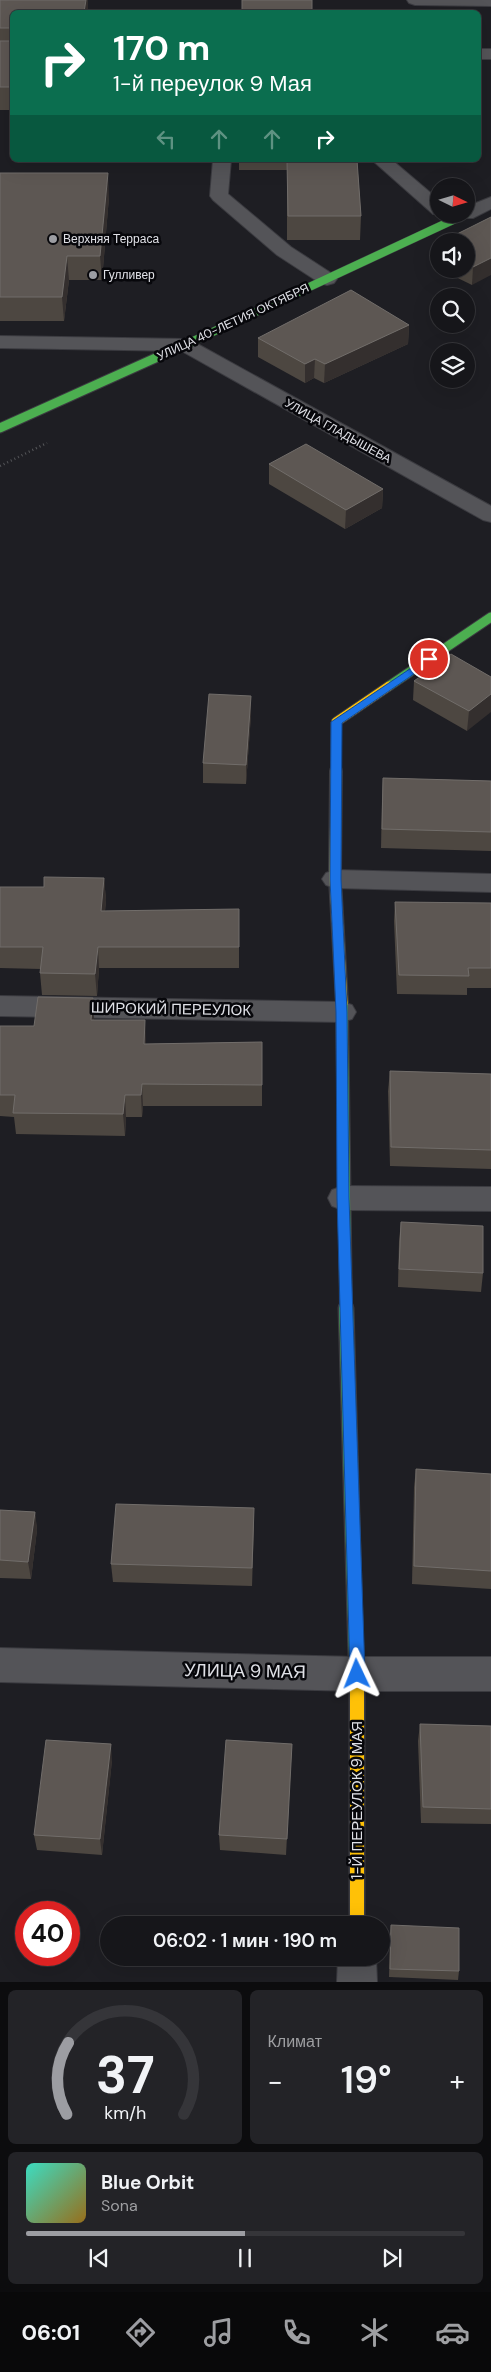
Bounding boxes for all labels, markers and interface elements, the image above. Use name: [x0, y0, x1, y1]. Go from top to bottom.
text: 170 m: [113, 25, 210, 71]
icon: right: [30, 30, 95, 95]
text: 1-й переулок 9 Мая: [113, 69, 312, 98]
icon: left: [152, 125, 180, 153]
icon: ahead: [205, 125, 233, 153]
icon: ahead: [258, 125, 286, 153]
icon: right: [311, 125, 339, 153]
north arrow: [430, 178, 475, 222]
map controls: [430, 178, 475, 388]
place label: Верхняя Терраса: [63, 231, 159, 247]
marker: Верхняя Терраса: [47, 233, 59, 245]
button: sound: [430, 233, 475, 278]
place label: Гулливер: [103, 267, 155, 283]
marker: Гулливер: [87, 269, 99, 281]
street label: УЛИЦА 40-ЛЕТИЯ ОКТЯБРЯ: [154, 280, 312, 364]
button: search: [430, 288, 475, 333]
button: layers: [430, 343, 475, 388]
street label: УЛИЦА ГЛАДЫШЕВА: [282, 395, 394, 467]
pin: [408, 638, 450, 680]
icon: arrive: [415, 645, 443, 673]
street label: ШИРОКИЙ ПЕРЕУЛОК: [91, 998, 252, 1020]
position arrow: [330, 1647, 382, 1699]
street label: УЛИЦА 9 МАЯ: [184, 1658, 306, 1684]
street label: 1-Й ПЕРЕУЛОК 9 МАЯ: [347, 1721, 367, 1879]
speed limit sign: 40: [15, 1901, 80, 1966]
text: 06:02 · 1 мин · 190 m: [153, 1928, 337, 1953]
text: Климат: [268, 2031, 322, 2052]
text: 37: [95, 2041, 154, 2109]
text: 19°: [341, 2055, 392, 2105]
text: −: [268, 2063, 283, 2100]
text: +: [450, 2063, 465, 2100]
text: km/h: [104, 2101, 146, 2125]
text: Blue Orbit: [101, 2170, 194, 2195]
text: Sona: [101, 2195, 138, 2216]
icon: previous: [85, 2244, 113, 2272]
icon: pause: [231, 2244, 259, 2272]
icon: next: [378, 2244, 406, 2272]
icon: directions: [123, 2315, 158, 2350]
icon: music: [201, 2315, 236, 2350]
icon: phone: [279, 2315, 314, 2350]
icon: climate: [357, 2315, 392, 2350]
icon: car: [435, 2315, 470, 2350]
text: 06:01: [21, 2318, 80, 2347]

